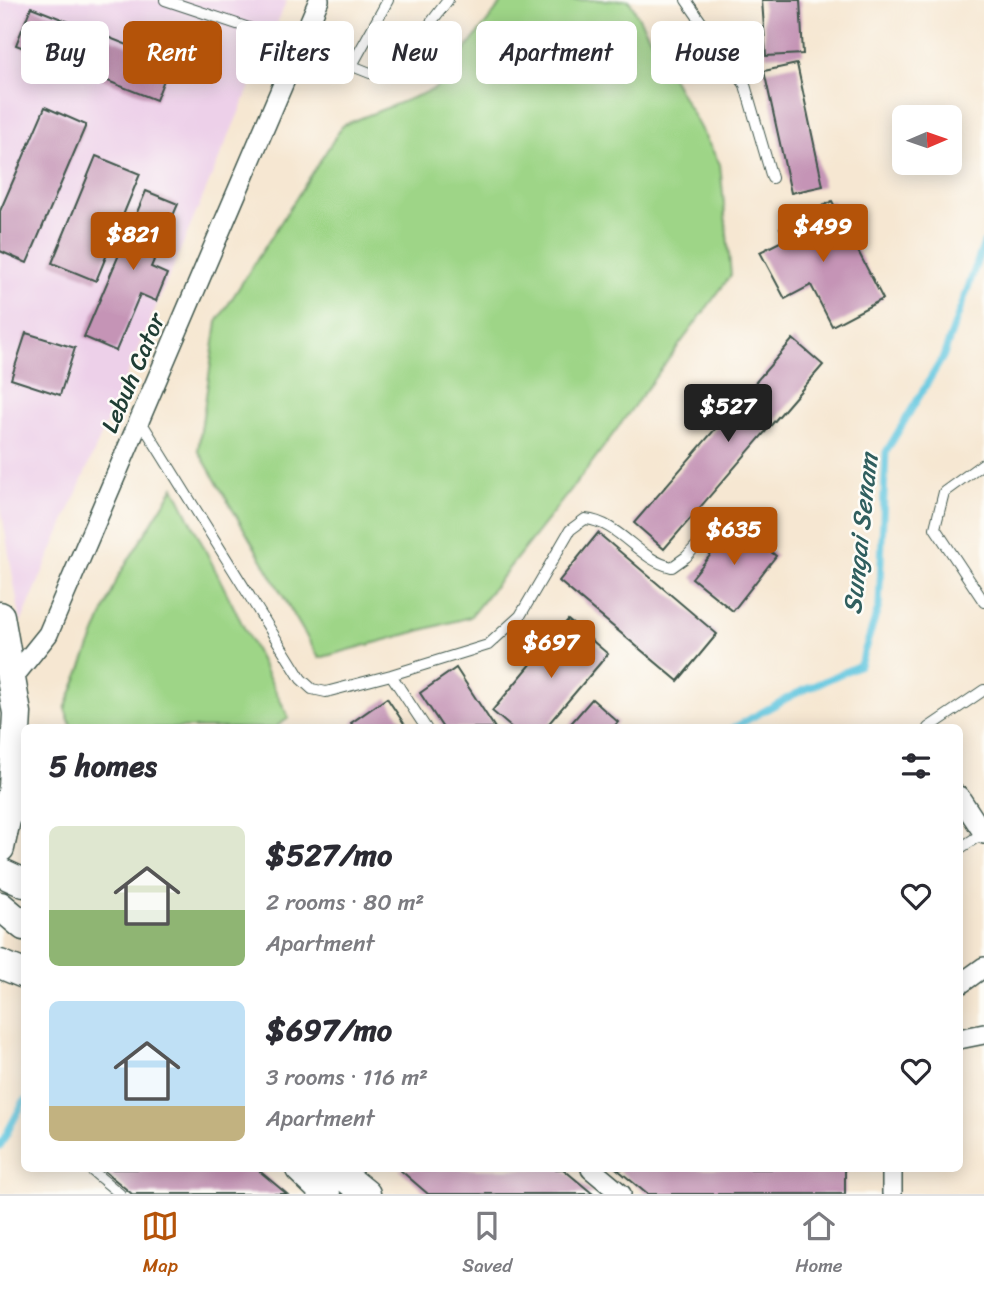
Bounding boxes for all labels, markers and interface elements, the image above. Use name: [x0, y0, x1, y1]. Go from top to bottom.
chip: Buy: [21, 21, 109, 84]
chip: Rent: [123, 21, 222, 84]
chip: Filters: [236, 21, 354, 84]
chip: New: [368, 21, 462, 84]
chip: Apartment: [476, 21, 637, 84]
chip: House: [651, 21, 764, 84]
north arrow: [892, 105, 962, 175]
map controls: [892, 105, 962, 175]
pin: $499: [782, 204, 864, 264]
text: $499: [794, 206, 852, 247]
pin: $821: [92, 212, 174, 272]
text: $821: [107, 214, 159, 255]
street label: Lebuh Cator: [89, 304, 178, 440]
pin: $527: [687, 384, 769, 444]
text: $527: [700, 386, 756, 427]
water label: Sungai Senam: [829, 448, 892, 617]
pin: $635: [693, 508, 775, 567]
text: $635: [706, 509, 762, 550]
pin: $697: [510, 620, 592, 680]
text: $697: [523, 622, 579, 663]
text: 5 homes: [49, 739, 157, 793]
icon: filters: [897, 747, 935, 785]
text: $527/mo: [266, 828, 392, 882]
icon: home: [105, 854, 189, 938]
icon: heart: [897, 877, 935, 915]
text: 2 rooms · 80 m²: [266, 882, 424, 923]
text: Apartment: [266, 923, 375, 964]
text: $697/mo: [266, 1003, 392, 1057]
icon: home: [105, 1029, 189, 1113]
icon: heart: [897, 1052, 935, 1090]
text: 3 rooms · 116 m²: [266, 1057, 428, 1098]
text: Apartment: [266, 1098, 375, 1139]
tab: Map: [141, 1207, 179, 1282]
tab: Saved: [462, 1207, 512, 1282]
tab: Home: [795, 1207, 843, 1282]

